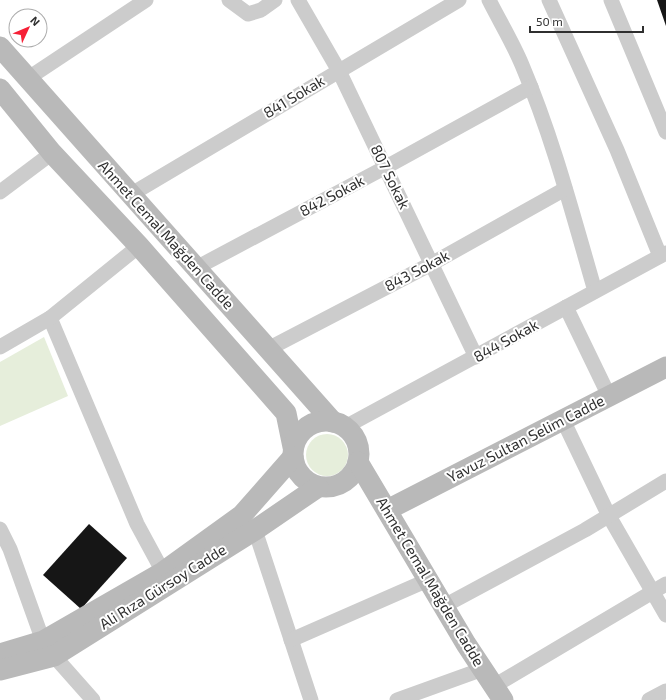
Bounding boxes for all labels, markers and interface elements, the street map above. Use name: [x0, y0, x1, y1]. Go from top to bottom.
north arrow: [8, 8, 48, 48]
scale bar: [530, 8, 643, 34]
text: N: [28, 13, 43, 28]
text: 50 m: [536, 14, 563, 28]
street label: 841 Sokak: [260, 71, 328, 121]
street label: 807 Sokak: [368, 141, 414, 212]
street label: Ahmet Cemal Mağden Cadde: [95, 156, 238, 312]
street label: 842 Sokak: [296, 170, 367, 220]
street label: 843 Sokak: [381, 245, 452, 295]
street label: 844 Sokak: [470, 315, 541, 365]
street label: Yavuz Sultan Selim Cadde: [444, 391, 607, 486]
street label: Ahmet Cemal Mağden Cadde: [373, 494, 489, 669]
street label: Ali Rıza Gürsoy Cadde: [96, 540, 229, 632]

